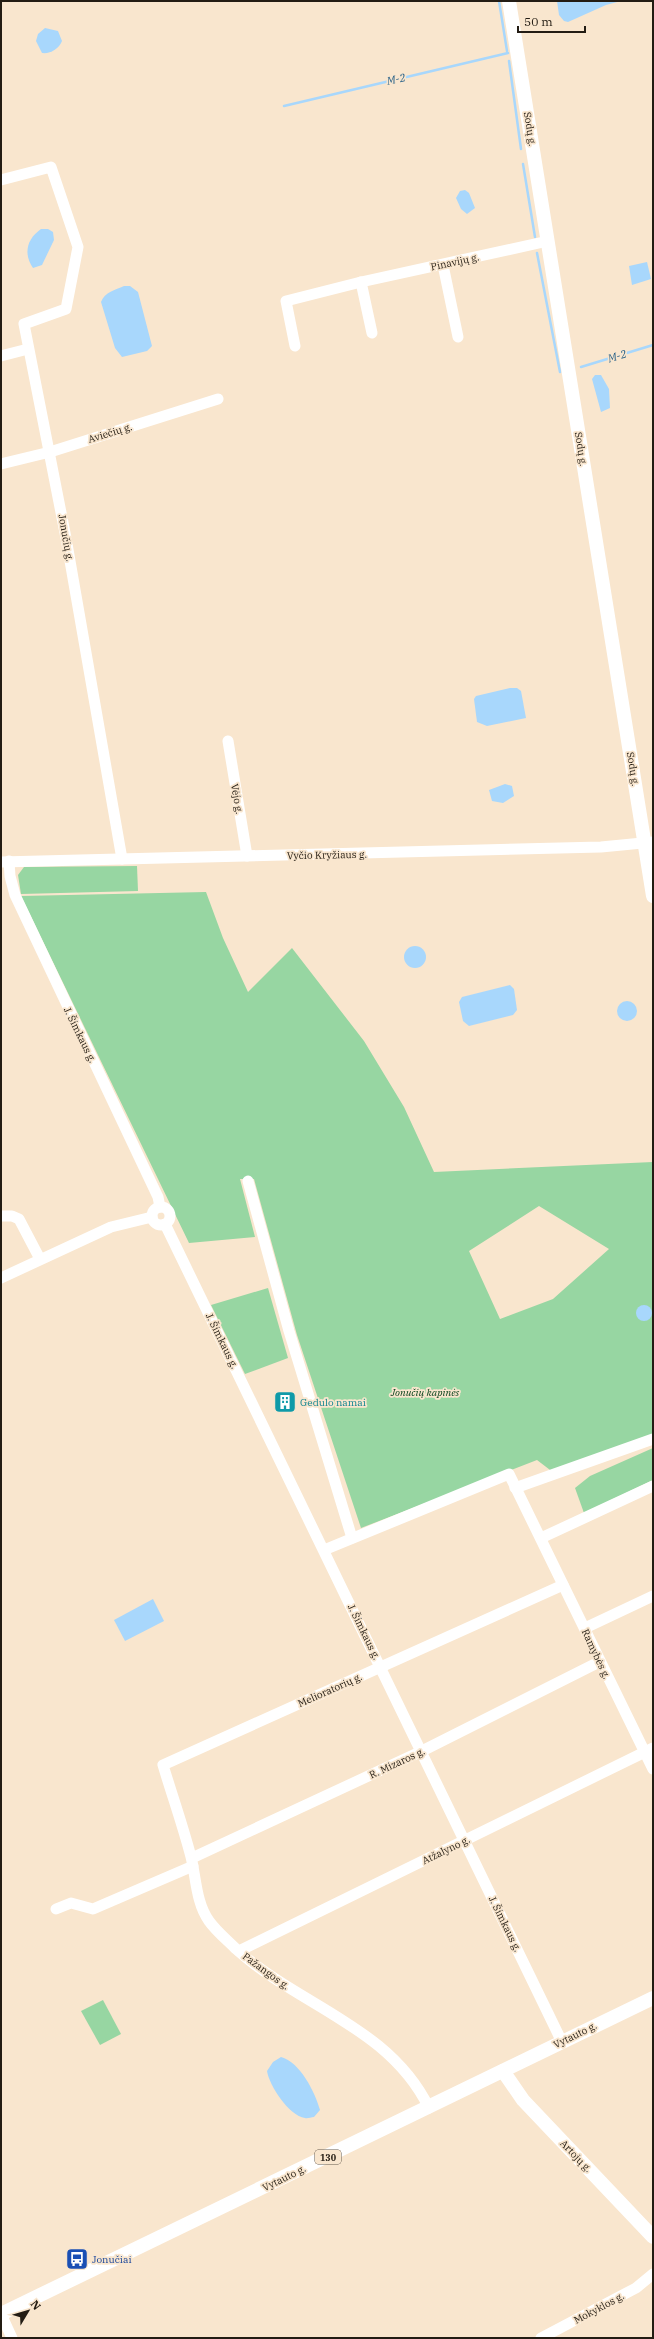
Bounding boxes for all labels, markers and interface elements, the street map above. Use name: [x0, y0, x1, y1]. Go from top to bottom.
scale bar: [518, 8, 585, 34]
text: 50 m: [524, 14, 553, 29]
water label: M-2: [384, 70, 407, 88]
street label: Sodų g.: [521, 111, 539, 147]
street label: Pinavijų g.: [429, 251, 481, 273]
water label: M-2: [605, 347, 628, 366]
street label: Aviečių g.: [86, 420, 134, 446]
street label: Sodų g.: [572, 431, 590, 467]
street label: Jonučių g.: [55, 513, 77, 563]
street label: Sodų g.: [624, 751, 642, 787]
street label: Vėjo g.: [228, 783, 246, 815]
street label: Vyčio Kryžiaus g.: [287, 848, 367, 862]
street label: J. Šimkaus g.: [61, 1005, 99, 1065]
street label: J. Šimkaus g.: [203, 1311, 241, 1371]
park label: Jonučių kapinės: [390, 1386, 460, 1399]
building icon: Gedulo namai: [272, 1389, 298, 1415]
place label: Gedulo namai: [300, 1396, 366, 1409]
street label: J. Šimkaus g.: [345, 1602, 383, 1662]
street label: Ramybės g.: [579, 1627, 613, 1681]
street label: Melioratorių g.: [296, 1670, 364, 1710]
street label: R. Mizaros g.: [367, 1744, 427, 1782]
street label: Atžalyno g.: [420, 1833, 472, 1867]
street label: J. Šimkaus g.: [486, 1894, 524, 1954]
street label: Pažangos g.: [240, 1950, 292, 1992]
street label: Vytauto g.: [551, 2019, 599, 2051]
street label: Artojų g.: [557, 2137, 595, 2175]
road number: 130: [315, 2150, 341, 2164]
street label: Vytauto g.: [260, 2162, 308, 2194]
bus stop icon: Jonučiai: [64, 2246, 90, 2272]
place label: Jonučiai: [92, 2253, 132, 2266]
street label: Mokyklos g.: [571, 2289, 627, 2327]
north arrow: [8, 2291, 48, 2331]
text: N: [28, 2297, 44, 2313]

